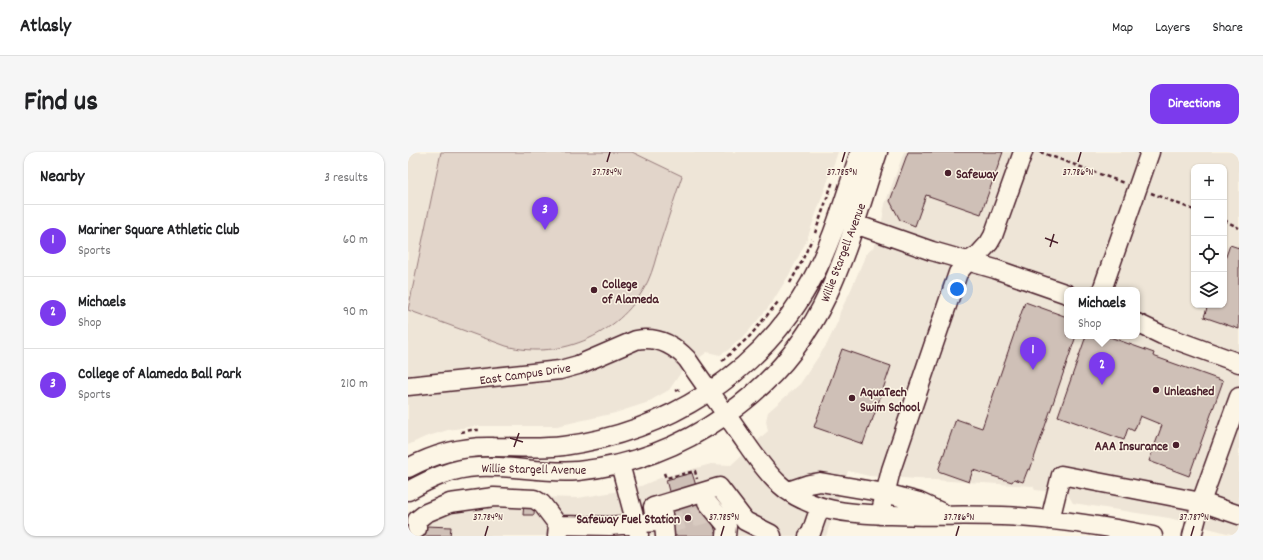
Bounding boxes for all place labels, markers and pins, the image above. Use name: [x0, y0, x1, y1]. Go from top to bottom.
place label: Safeway: [956, 166, 999, 185]
marker: Safeway: [943, 168, 953, 178]
pin: 3: [532, 197, 558, 230]
place label: College of Alameda: [602, 276, 659, 310]
marker: College of Alameda: [589, 285, 599, 295]
pin: 1: [1020, 337, 1046, 370]
pin: 2: [1089, 352, 1115, 385]
place label: Unleashed: [1164, 383, 1214, 402]
place label: AquaTech Swim School: [860, 384, 921, 418]
marker: Unleashed: [1151, 385, 1161, 395]
marker: AquaTech Swim School: [847, 393, 857, 403]
place label: AAA Insurance: [1095, 438, 1168, 457]
marker: AAA Insurance: [1171, 440, 1181, 450]
place label: Safeway Fuel Station: [576, 511, 680, 530]
marker: Safeway Fuel Station: [683, 513, 693, 523]

